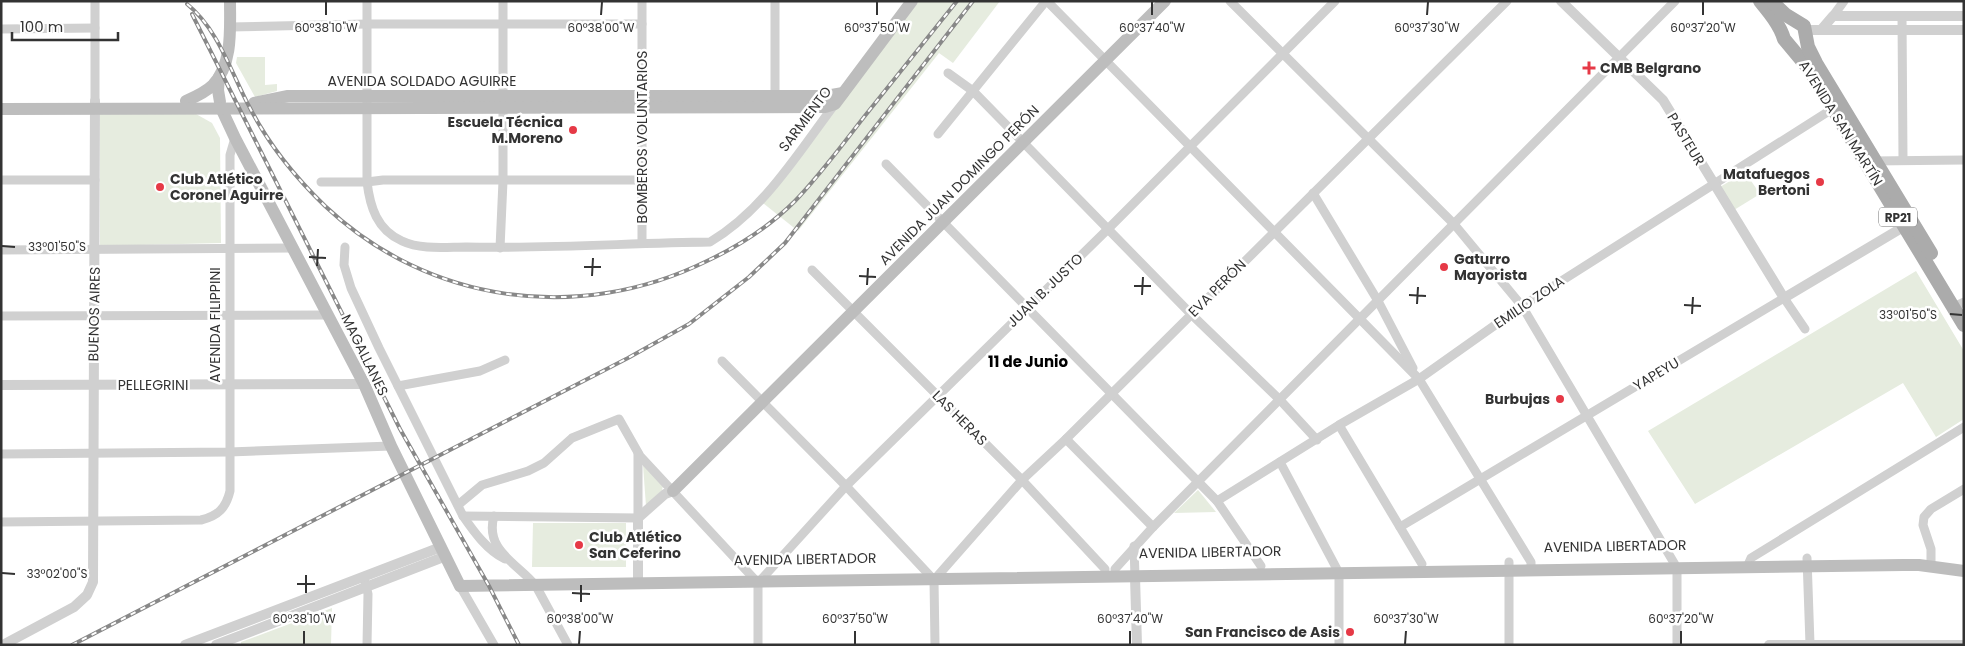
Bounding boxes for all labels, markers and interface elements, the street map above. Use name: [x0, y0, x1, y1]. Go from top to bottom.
scale bar: [12, 10, 119, 42]
text: 100 m: [20, 16, 63, 37]
text: 60°38'10"W: [294, 19, 358, 36]
text: 60°38'00"W: [568, 19, 635, 36]
text: 60°37'50"W: [844, 19, 910, 36]
text: 60°37'40"W: [1119, 19, 1185, 36]
text: 60°37'30"W: [1394, 19, 1460, 36]
text: 60°37'20"W: [1670, 19, 1736, 36]
street label: BOMBEROS VOLUNTARIOS: [632, 51, 652, 223]
street label: AVENIDA SAN MARTÍN: [1794, 56, 1888, 190]
place label: CMB Belgrano: [1600, 58, 1701, 78]
marker: CMB Belgrano: [1582, 61, 1596, 75]
street label: AVENIDA SOLDADO AGUIRRE: [327, 71, 517, 91]
street label: SARMIENTO: [774, 82, 836, 156]
street label: AVENIDA JUAN DOMINGO PERÓN: [875, 101, 1043, 269]
street label: PASTEUR: [1662, 109, 1710, 169]
place label: Escuela Técnica M.Moreno: [448, 112, 563, 148]
marker: Escuela Técnica M.Moreno: [567, 124, 579, 136]
place label: Matafuegos Bertoni: [1723, 164, 1810, 200]
place label: Club Atlético Coronel Aguirre: [170, 169, 284, 205]
marker: Matafuegos Bertoni: [1814, 176, 1826, 188]
marker: Club Atlético Coronel Aguirre: [154, 181, 166, 193]
road number: RP21: [1879, 208, 1917, 226]
text: 33°01'50"S: [28, 238, 86, 255]
street label: JUAN B. JUSTO: [1003, 248, 1087, 332]
place label: Gaturro Mayorista: [1454, 249, 1527, 285]
street label: EVA PERÓN: [1184, 255, 1250, 321]
marker: Gaturro Mayorista: [1438, 261, 1450, 273]
street label: BUENOS AIRES: [83, 266, 105, 362]
street label: AVENIDA FILIPPINI: [205, 267, 225, 383]
street label: EMILIO ZOLA: [1490, 271, 1568, 333]
text: 33°01'50"S: [1879, 306, 1937, 323]
street label: MAGALLANES: [337, 311, 393, 399]
district label: 11 de Junio: [988, 351, 1068, 372]
street label: YAPEYU: [1629, 352, 1683, 396]
street label: PELLEGRINI: [118, 375, 188, 395]
street label: LAS HERAS: [928, 386, 992, 450]
place label: Burbujas: [1485, 389, 1550, 409]
marker: Burbujas: [1554, 393, 1566, 405]
place label: Club Atlético San Ceferino: [589, 527, 682, 563]
street label: AVENIDA LIBERTADOR: [1544, 535, 1686, 557]
marker: Club Atlético San Ceferino: [573, 539, 585, 551]
street label: AVENIDA LIBERTADOR: [1139, 541, 1281, 563]
street label: AVENIDA LIBERTADOR: [734, 548, 876, 570]
text: 33°02'00"S: [26, 565, 88, 582]
text: 60°38'10"W: [272, 610, 336, 627]
text: 60°38'00"W: [547, 610, 614, 627]
text: 60°37'50"W: [822, 610, 888, 627]
text: 60°37'40"W: [1097, 610, 1163, 627]
text: 60°37'30"W: [1373, 610, 1439, 627]
text: 60°37'20"W: [1648, 610, 1714, 627]
place label: San Francisco de Asis: [1185, 622, 1340, 642]
marker: San Francisco de Asis: [1344, 626, 1356, 638]

